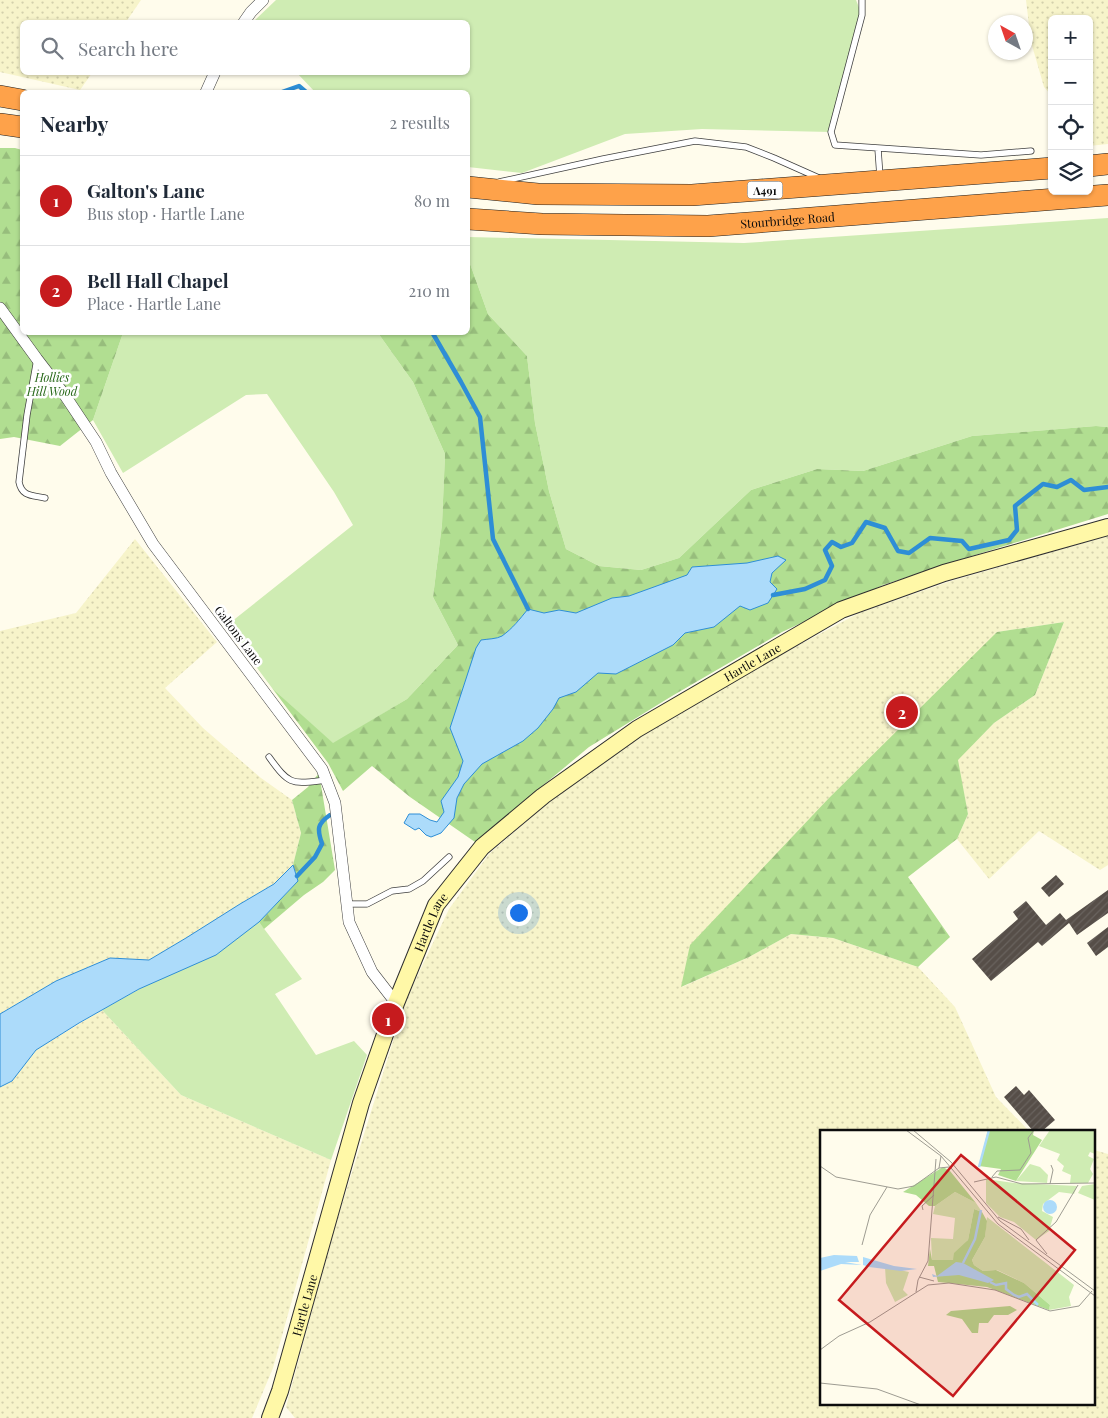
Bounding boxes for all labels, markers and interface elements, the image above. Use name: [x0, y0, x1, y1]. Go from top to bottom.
north arrow: [988, 15, 1033, 60]
map controls: [1048, 15, 1093, 195]
button: +: [1048, 15, 1093, 60]
search box: [20, 20, 470, 75]
icon: search: [38, 34, 66, 62]
text: Search here: [78, 35, 178, 61]
button: −: [1048, 60, 1093, 105]
button: locate: [1048, 105, 1093, 150]
text: Nearby: [40, 109, 109, 137]
text: 2 results: [390, 112, 450, 133]
button: layers: [1048, 150, 1093, 195]
text: Galton's Lane: [87, 177, 205, 203]
road number: A491: [748, 182, 782, 198]
text: 1: [53, 190, 59, 211]
text: 80 m: [414, 190, 450, 211]
text: Bus stop · Hartle Lane: [87, 203, 245, 224]
street label: Stourbridge Road: [740, 208, 835, 231]
text: Bell Hall Chapel: [87, 267, 229, 293]
text: 2: [52, 280, 60, 301]
text: 210 m: [409, 280, 450, 301]
text: Place · Hartle Lane: [87, 293, 221, 314]
park label: Hollies Hill Wood: [26, 369, 78, 399]
street label: Galtons Lane: [211, 602, 267, 668]
street label: Hartle Lane: [721, 639, 783, 685]
pin: 2: [886, 693, 918, 731]
street label: Hartle Lane: [410, 889, 451, 954]
your location: [506, 900, 532, 926]
pin: 1: [372, 1000, 404, 1038]
inset map: [820, 1130, 1096, 1406]
street label: Hartle Lane: [288, 1272, 320, 1338]

